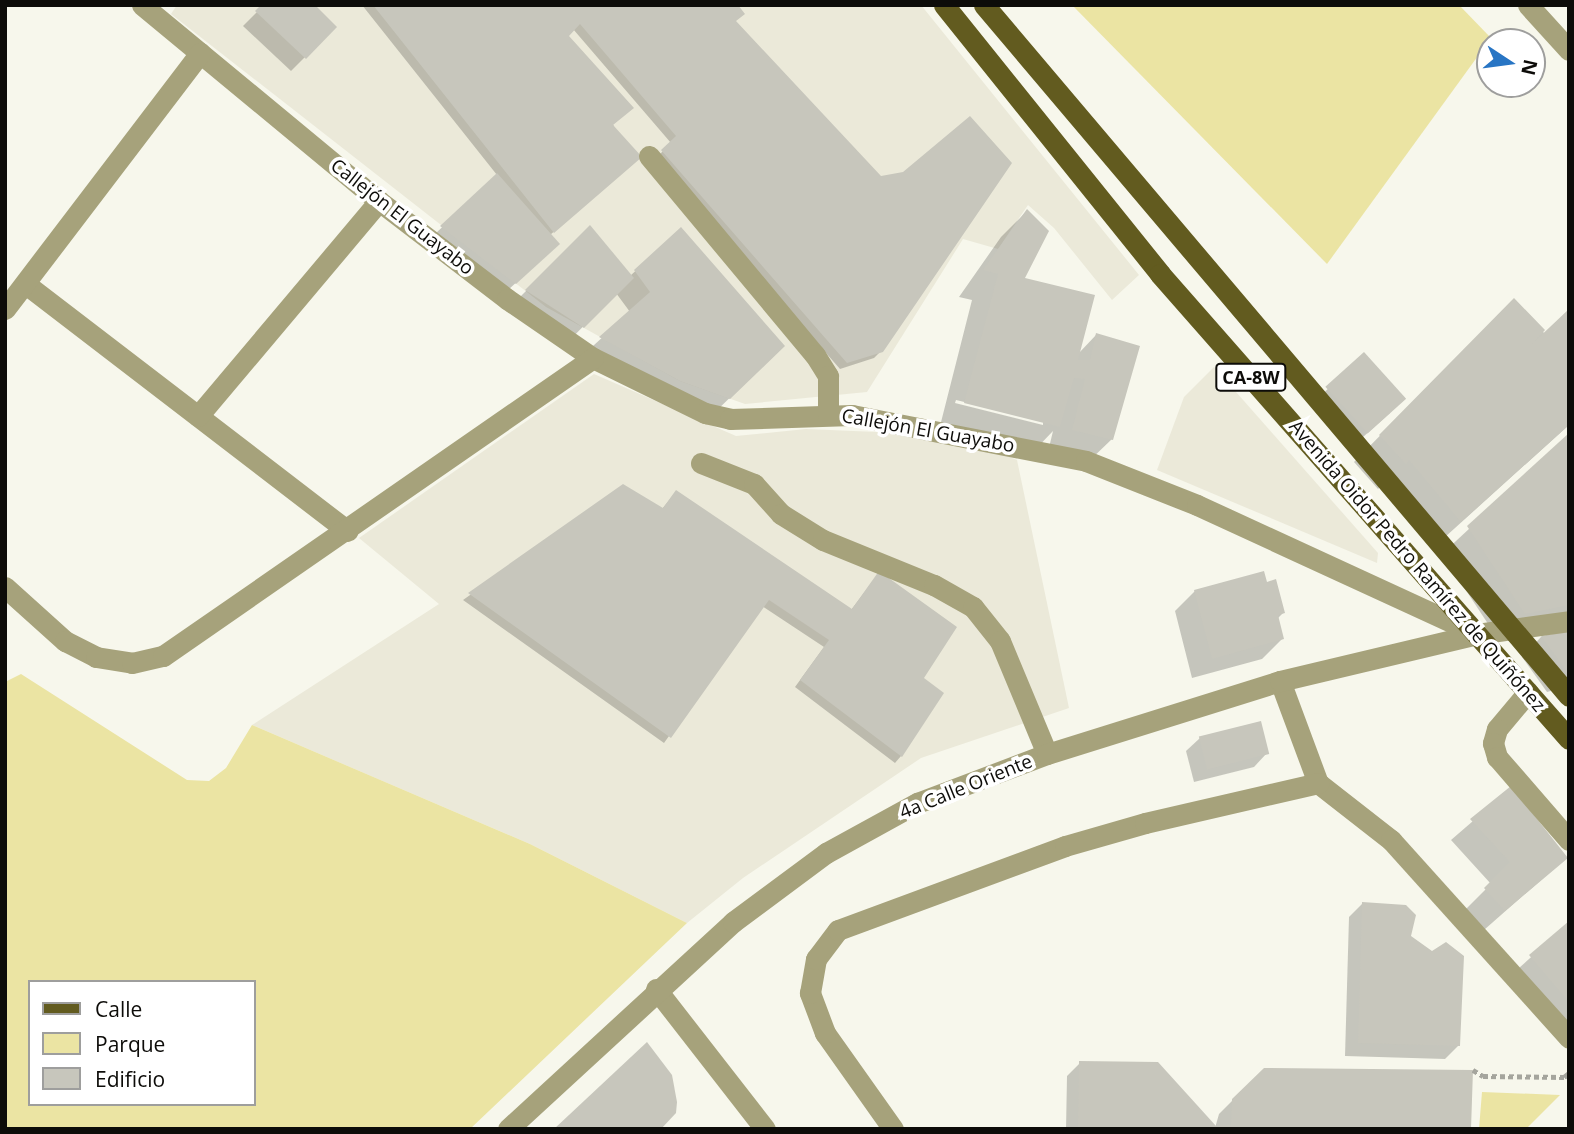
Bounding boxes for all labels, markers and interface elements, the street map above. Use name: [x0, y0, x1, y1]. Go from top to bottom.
north arrow: [1476, 28, 1546, 98]
text: N: [1515, 57, 1544, 78]
street label: Callejón El Guayabo: [326, 154, 478, 280]
road number: CA-8W: [1214, 362, 1288, 391]
street label: Callejón El Guayabo: [840, 405, 1016, 457]
street label: Avenida Oidor Pedro Ramírez de Quiñónez: [1284, 416, 1550, 716]
street label: 4a Calle Oriente: [896, 750, 1036, 824]
legend: [28, 980, 256, 1106]
text: Calle: [95, 995, 142, 1023]
text: Parque: [95, 1030, 165, 1058]
text: Edificio: [95, 1065, 165, 1093]

